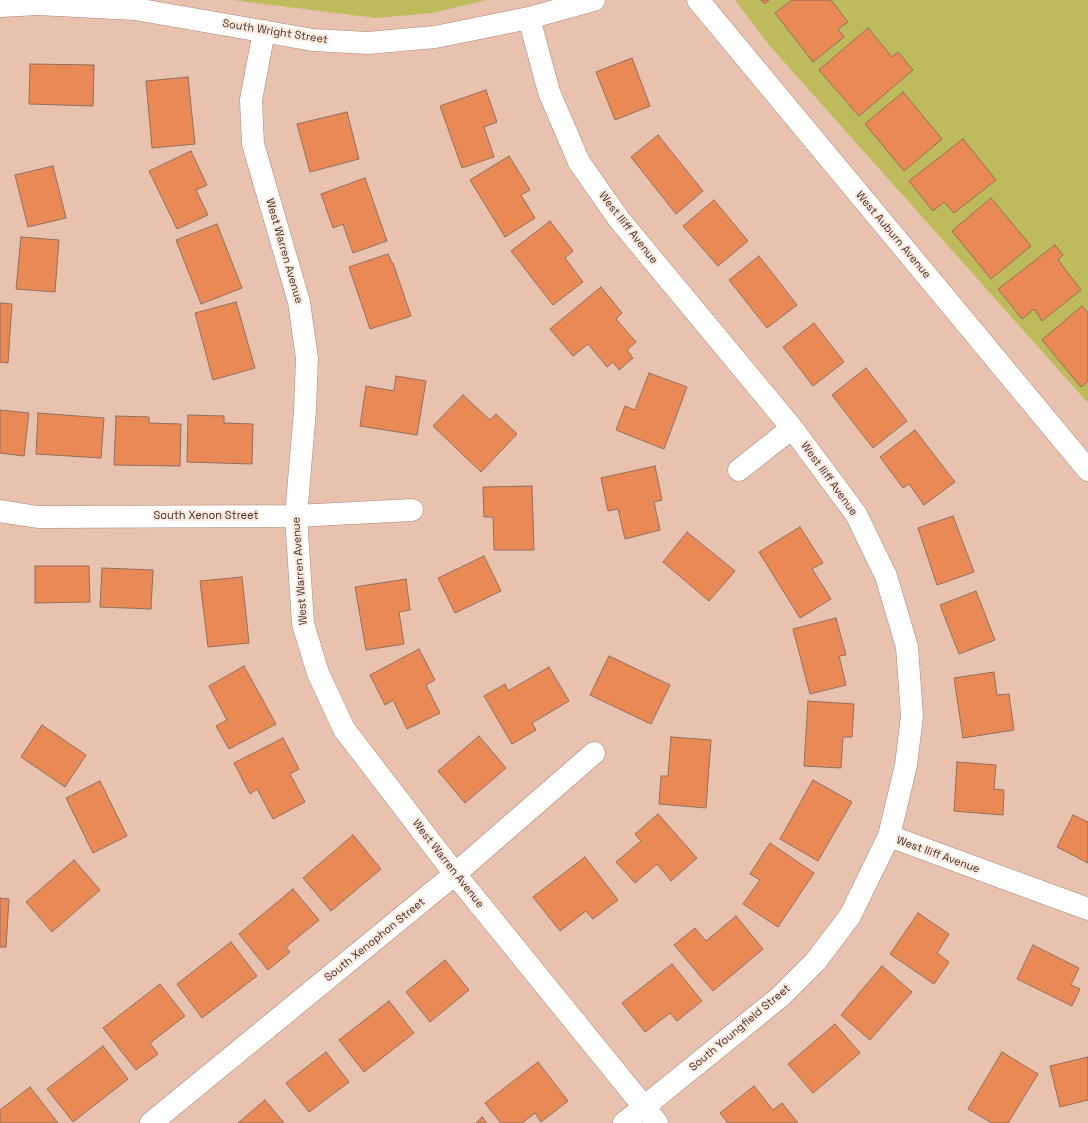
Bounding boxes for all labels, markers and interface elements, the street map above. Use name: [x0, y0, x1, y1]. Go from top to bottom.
street label: South Wright Street: [221, 17, 329, 47]
street label: West Iliff Avenue: [596, 189, 660, 267]
street label: West Auburn Avenue: [853, 189, 933, 281]
street label: West Warren Avenue: [263, 197, 305, 305]
street label: West Iliff Avenue: [798, 440, 860, 518]
street label: South Xenon Street: [154, 509, 258, 523]
street label: West Warren Avenue: [290, 516, 310, 626]
street label: West Warren Avenue: [409, 817, 487, 911]
street label: West Iliff Avenue: [895, 834, 981, 876]
street label: South Xenophon Street: [322, 895, 428, 985]
street label: South Youngfield Street: [687, 982, 793, 1074]

